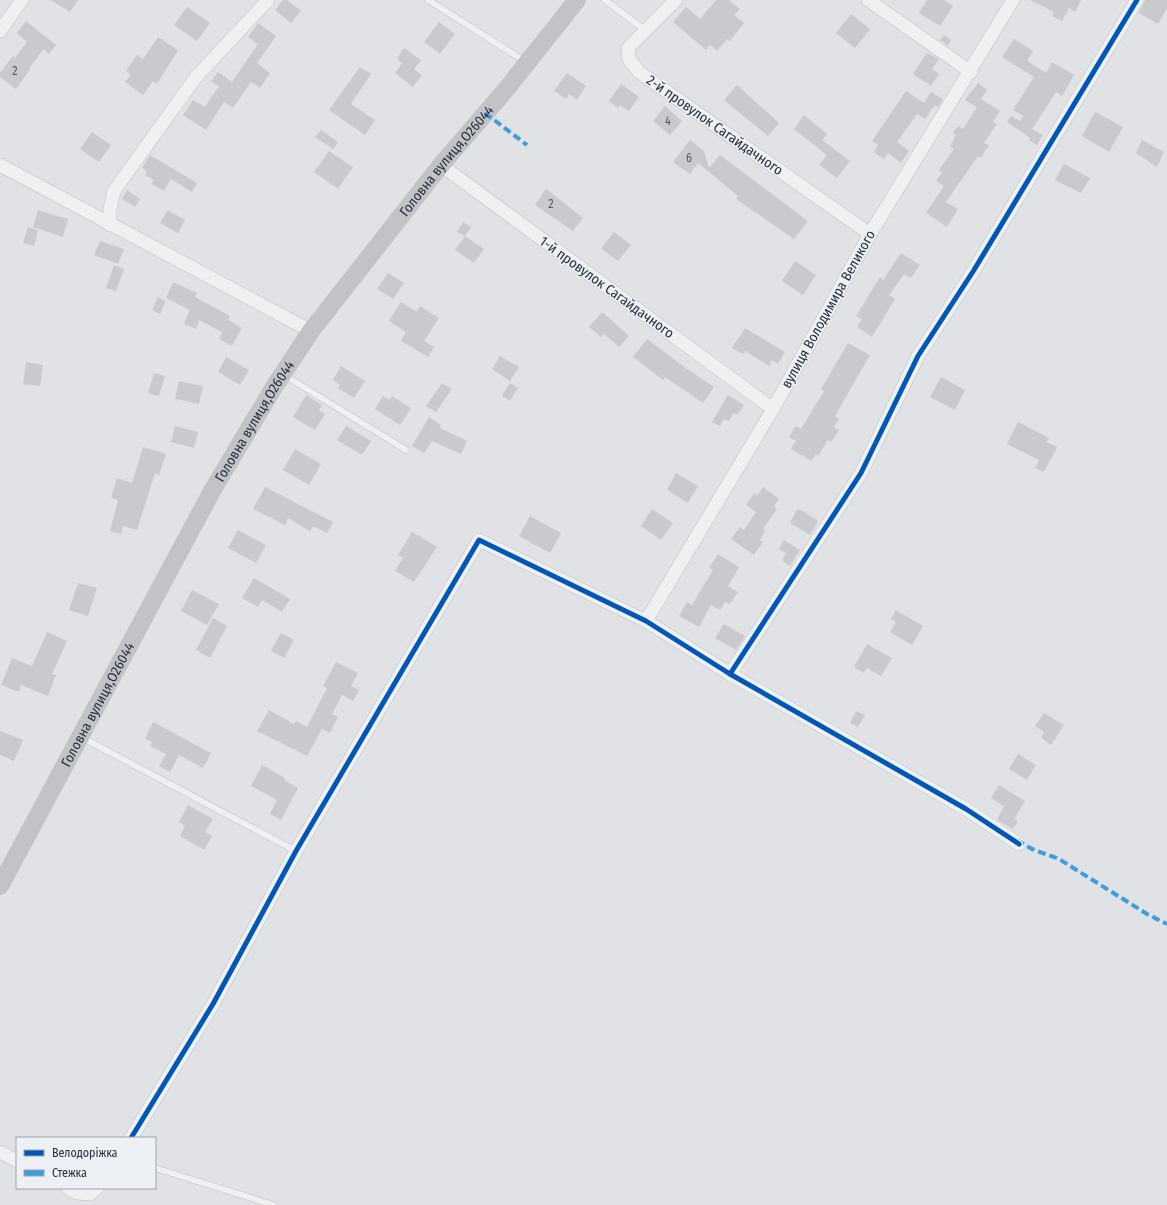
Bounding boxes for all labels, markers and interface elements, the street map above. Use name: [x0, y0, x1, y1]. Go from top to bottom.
house number: 2: [12, 64, 18, 78]
street label: 2-й провулок Сагайдачного: [643, 72, 786, 179]
street label: Головна вулиця,О26044: [396, 102, 497, 220]
house number: 4: [665, 114, 671, 128]
house number: 6: [686, 151, 692, 165]
house number: 2: [548, 197, 554, 211]
street label: вулиця Володимира Великого: [778, 227, 879, 391]
street label: 1-й провулок Сагайдачного: [536, 233, 677, 342]
street label: Головна вулиця,О26044: [211, 357, 298, 485]
street label: Головна вулиця,О26044: [58, 639, 138, 770]
legend: [16, 1137, 156, 1189]
text: Велодоріжка: [52, 1146, 118, 1160]
text: Стежка: [52, 1166, 87, 1180]

